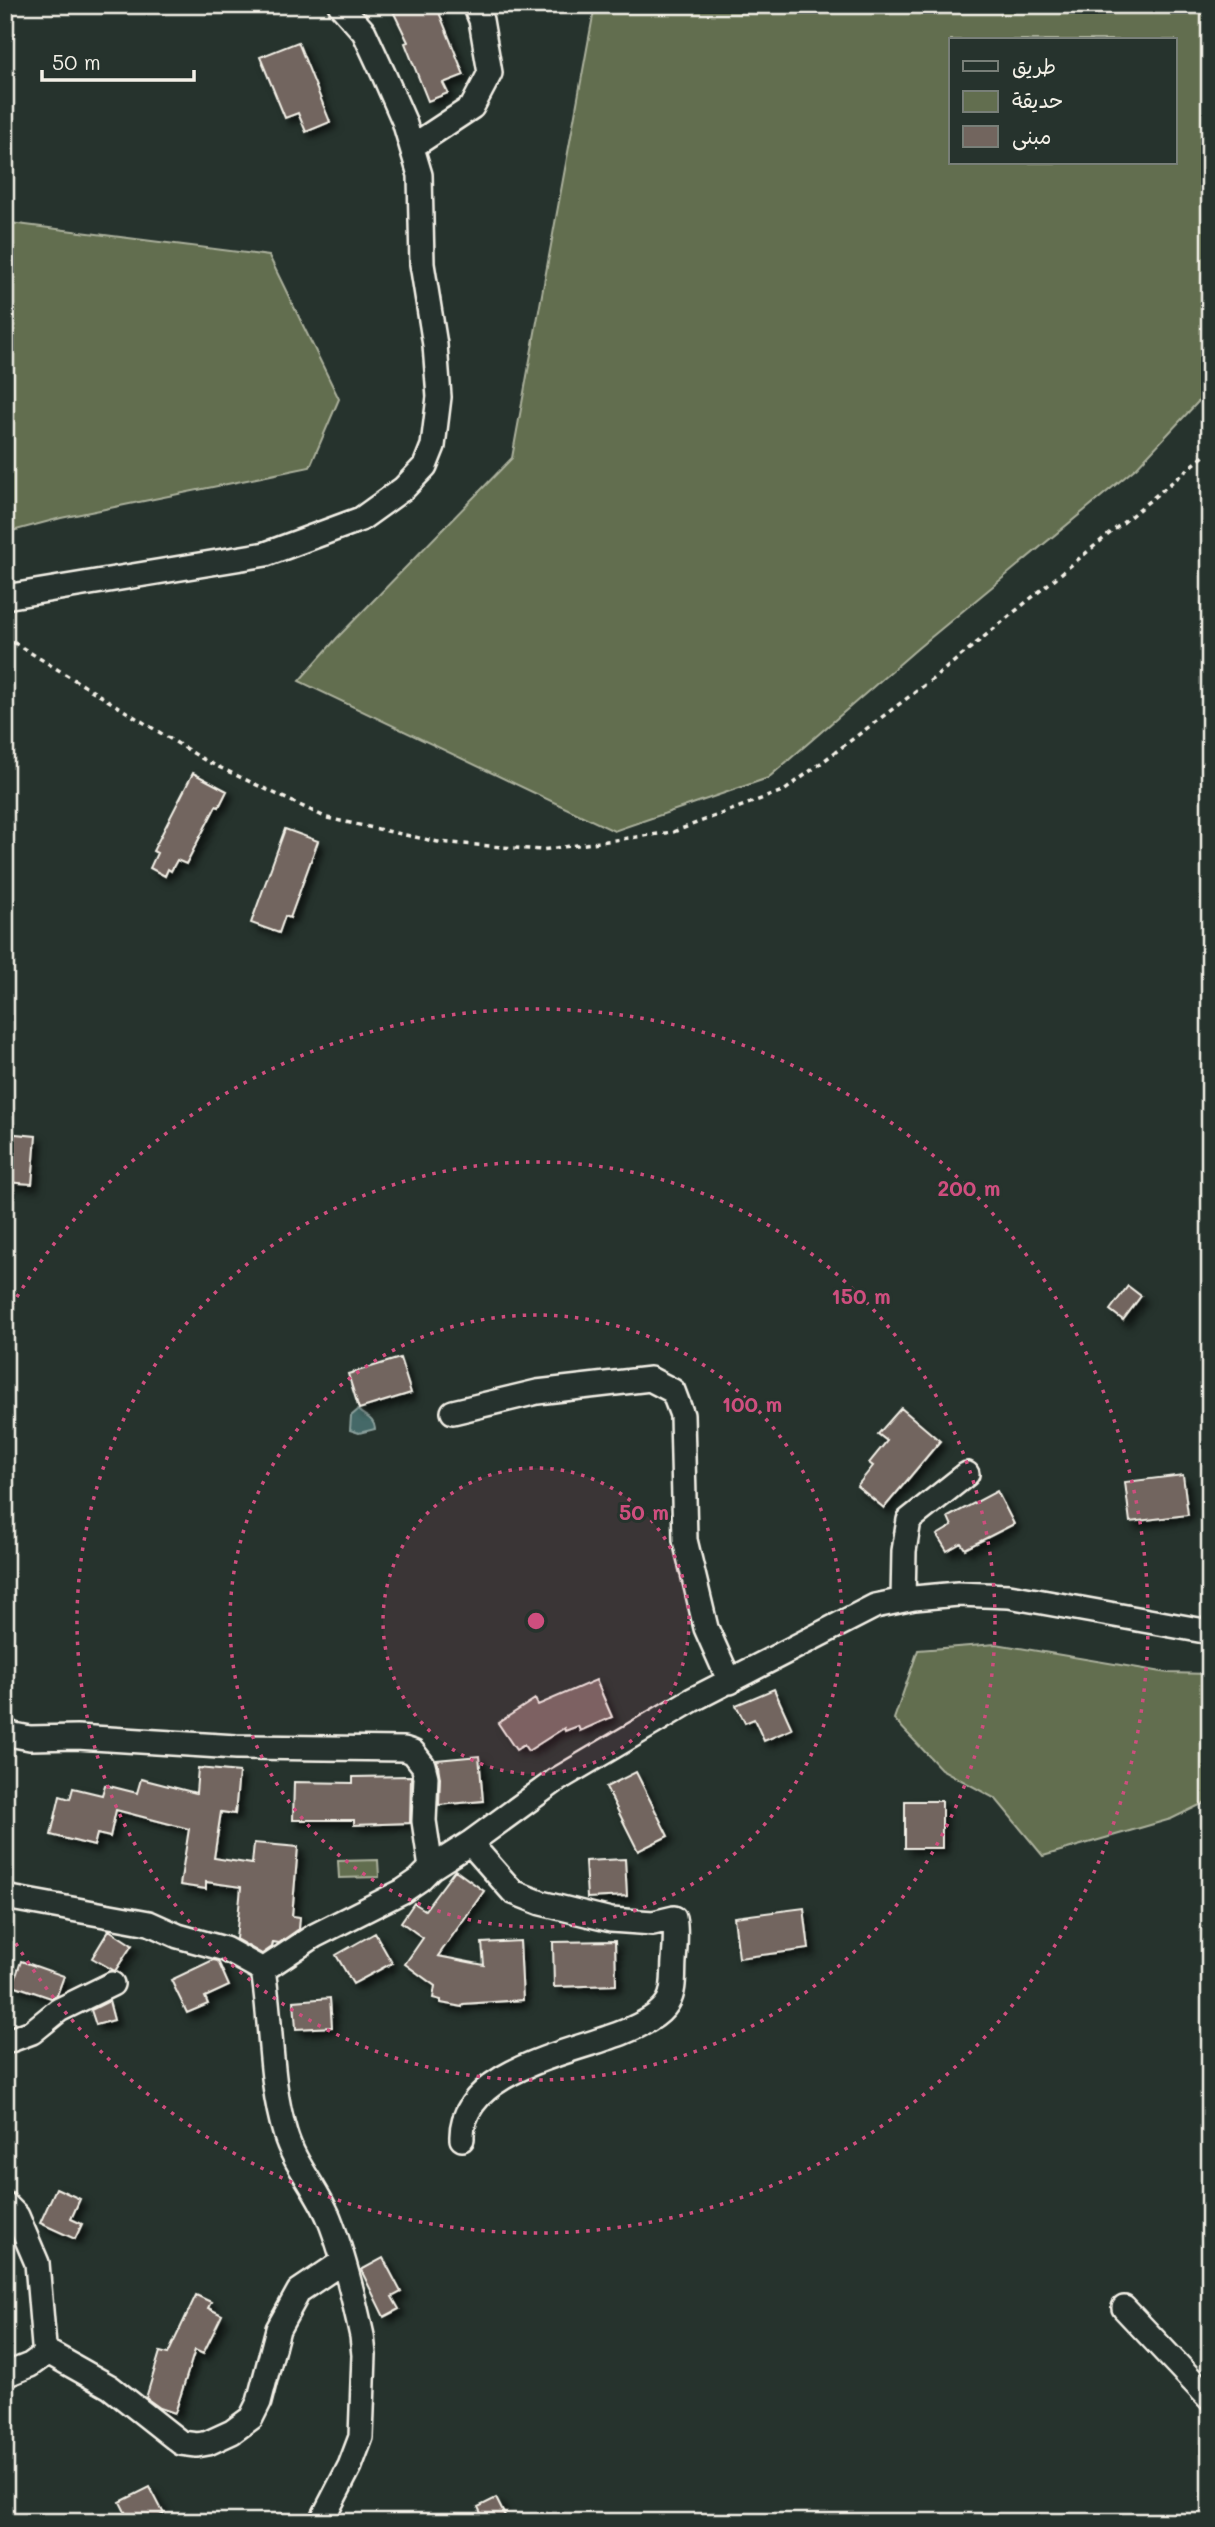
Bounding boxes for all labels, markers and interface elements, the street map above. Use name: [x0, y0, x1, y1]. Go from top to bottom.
scale bar: [42, 38, 194, 82]
legend: [949, 38, 1176, 164]
text: 50 m: [52, 48, 101, 75]
text: طريق: [1012, 52, 1056, 79]
text: حديقة: [1012, 86, 1063, 113]
text: مبنى: [1012, 122, 1051, 151]
text: 200 m: [938, 1174, 1000, 1201]
text: 150 m: [831, 1282, 891, 1309]
text: 100 m: [722, 1390, 782, 1417]
text: 50 m: [619, 1498, 669, 1525]
centre of rings: [524, 1609, 548, 1633]

